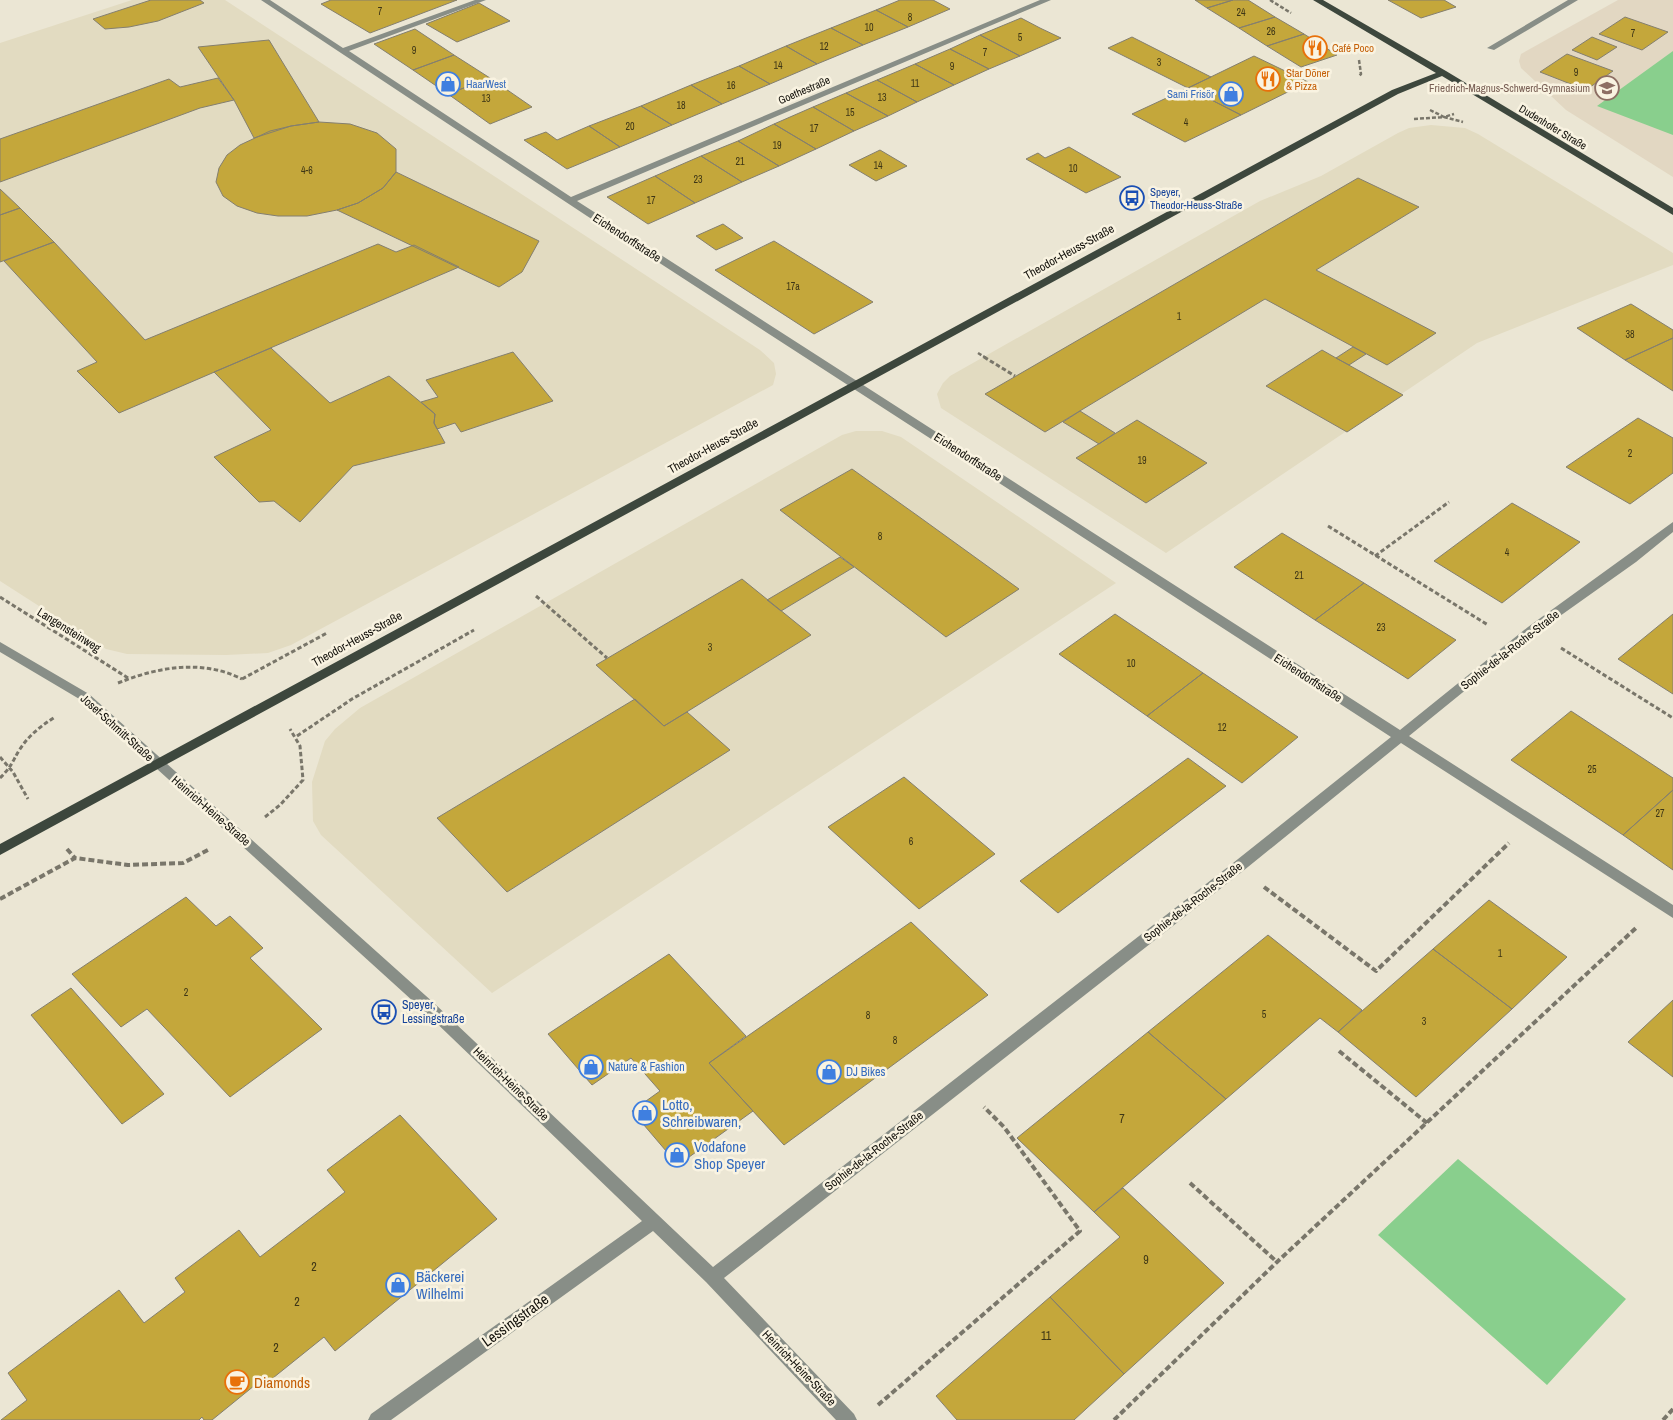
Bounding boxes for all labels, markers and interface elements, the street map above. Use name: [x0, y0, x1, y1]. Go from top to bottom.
house number: 7: [378, 5, 383, 18]
house number: 24: [1236, 6, 1246, 19]
house number: 8: [908, 11, 913, 24]
house number: 10: [864, 21, 874, 34]
house number: 26: [1266, 25, 1276, 38]
house number: 7: [1631, 27, 1636, 40]
house number: 5: [1018, 31, 1023, 44]
restaurant icon: Café Poco: [1302, 35, 1328, 61]
house number: 12: [819, 40, 829, 53]
place label: Café Poco: [1332, 41, 1374, 55]
house number: 9: [412, 44, 417, 57]
house number: 7: [983, 46, 988, 59]
house number: 3: [1157, 56, 1162, 69]
house number: 14: [773, 59, 783, 72]
house number: 9: [950, 60, 955, 73]
restaurant icon: Star Döner & Pizza: [1255, 66, 1281, 92]
place label: Star Döner & Pizza: [1286, 66, 1330, 93]
house number: 9: [1574, 66, 1579, 79]
shop icon: HaarWest: [435, 71, 461, 97]
street label: Goethestraße: [776, 73, 832, 107]
school or university icon: Friedrich-Magnus-Schwerd-Gymnasium: [1594, 75, 1620, 101]
place label: HaarWest: [466, 77, 506, 91]
house number: 11: [911, 77, 920, 90]
house number: 16: [726, 79, 736, 92]
shop icon: Sami Frisör: [1218, 81, 1244, 107]
place label: Friedrich-Magnus-Schwerd-Gymnasium: [1429, 81, 1590, 95]
place label: Sami Frisör: [1167, 87, 1214, 101]
house number: 13: [877, 91, 887, 104]
house number: 13: [481, 92, 491, 105]
house number: 18: [676, 99, 686, 112]
street label: Dudenhofer Straße: [1517, 101, 1589, 153]
house number: 15: [845, 106, 855, 119]
house number: 4: [1184, 116, 1189, 129]
house number: 20: [625, 120, 635, 133]
house number: 17: [809, 122, 819, 135]
house number: 19: [772, 139, 782, 152]
house number: 21: [735, 155, 745, 168]
house number: 14: [873, 159, 883, 172]
house number: 10: [1068, 162, 1078, 175]
house number: 4-6: [301, 164, 313, 177]
house number: 23: [693, 173, 703, 186]
bus stop icon: Speyer, Theodor-Heuss-Straße: [1119, 185, 1145, 211]
place label: Speyer, Theodor-Heuss-Straße: [1150, 185, 1242, 212]
house number: 17: [646, 194, 656, 207]
street label: Eichendorffstraße: [590, 210, 664, 266]
street label: Theodor-Heuss-Straße: [1021, 221, 1117, 283]
house number: 17a: [786, 280, 800, 293]
house number: 1: [1177, 310, 1182, 323]
house number: 38: [1625, 328, 1635, 341]
street label: Theodor-Heuss-Straße: [665, 415, 761, 477]
street label: Eichendorffstraße: [931, 429, 1005, 485]
house number: 2: [1628, 447, 1633, 460]
house number: 19: [1137, 454, 1147, 467]
house number: 8: [878, 530, 883, 543]
house number: 4: [1505, 546, 1510, 559]
house number: 21: [1294, 569, 1304, 582]
street label: Langensteinweg: [34, 604, 104, 656]
street label: Sophie-de-la-Roche-Straße: [1457, 606, 1563, 694]
street label: Theodor-Heuss-Straße: [309, 608, 405, 670]
house number: 23: [1376, 621, 1386, 634]
house number: 3: [708, 641, 713, 654]
street label: Eichendorffstraße: [1271, 650, 1345, 706]
house number: 10: [1126, 657, 1136, 670]
street label: Josef-Schmitt-Straße: [77, 691, 157, 765]
house number: 12: [1217, 721, 1227, 734]
house number: 25: [1587, 763, 1597, 776]
street label: Heinrich-Heine-Straße: [168, 772, 254, 850]
house number: 27: [1655, 807, 1665, 820]
house number: 6: [909, 835, 914, 848]
street label: Sophie-de-la-Roche-Straße: [1140, 858, 1246, 946]
house number: 1: [1498, 947, 1503, 960]
house number: 2: [184, 986, 189, 999]
place label: Speyer, Lessingstraße: [402, 997, 464, 1027]
bus stop icon: Speyer, Lessingstraße: [371, 999, 397, 1025]
house number: 5: [1262, 1008, 1267, 1021]
house number: 8: [866, 1009, 871, 1022]
house number: 3: [1422, 1015, 1427, 1028]
house number: 8: [893, 1034, 898, 1047]
street label: Heinrich-Heine-Straße: [470, 1044, 552, 1124]
shop icon: Nature & Fashion: [578, 1054, 604, 1080]
place label: Nature & Fashion: [608, 1059, 685, 1075]
shop icon: DJ Bikes: [816, 1059, 842, 1085]
place label: DJ Bikes: [846, 1064, 885, 1080]
place label: Lotto, Schreibwaren,: [662, 1094, 741, 1132]
shop icon: Lotto, Schreibwaren,: [632, 1100, 658, 1126]
street label: Sophie-de-la-Roche-Straße: [821, 1107, 927, 1195]
house number: 7: [1119, 1111, 1125, 1127]
place label: Vodafone Shop Speyer: [694, 1136, 765, 1174]
shop icon: Vodafone Shop Speyer: [664, 1142, 690, 1168]
house number: 9: [1143, 1252, 1149, 1268]
house number: 2: [311, 1259, 317, 1275]
place label: Bäckerei Wilhelmi: [416, 1266, 465, 1304]
shop icon: Bäckerei Wilhelmi: [385, 1272, 411, 1298]
street label: Lessingstraße: [477, 1289, 553, 1351]
house number: 2: [294, 1294, 300, 1310]
street label: Heinrich-Heine-Straße: [759, 1327, 839, 1409]
house number: 11: [1041, 1328, 1052, 1344]
house number: 2: [273, 1340, 279, 1356]
cafe icon: Diamonds: [224, 1369, 250, 1395]
place label: Diamonds: [254, 1372, 310, 1393]

